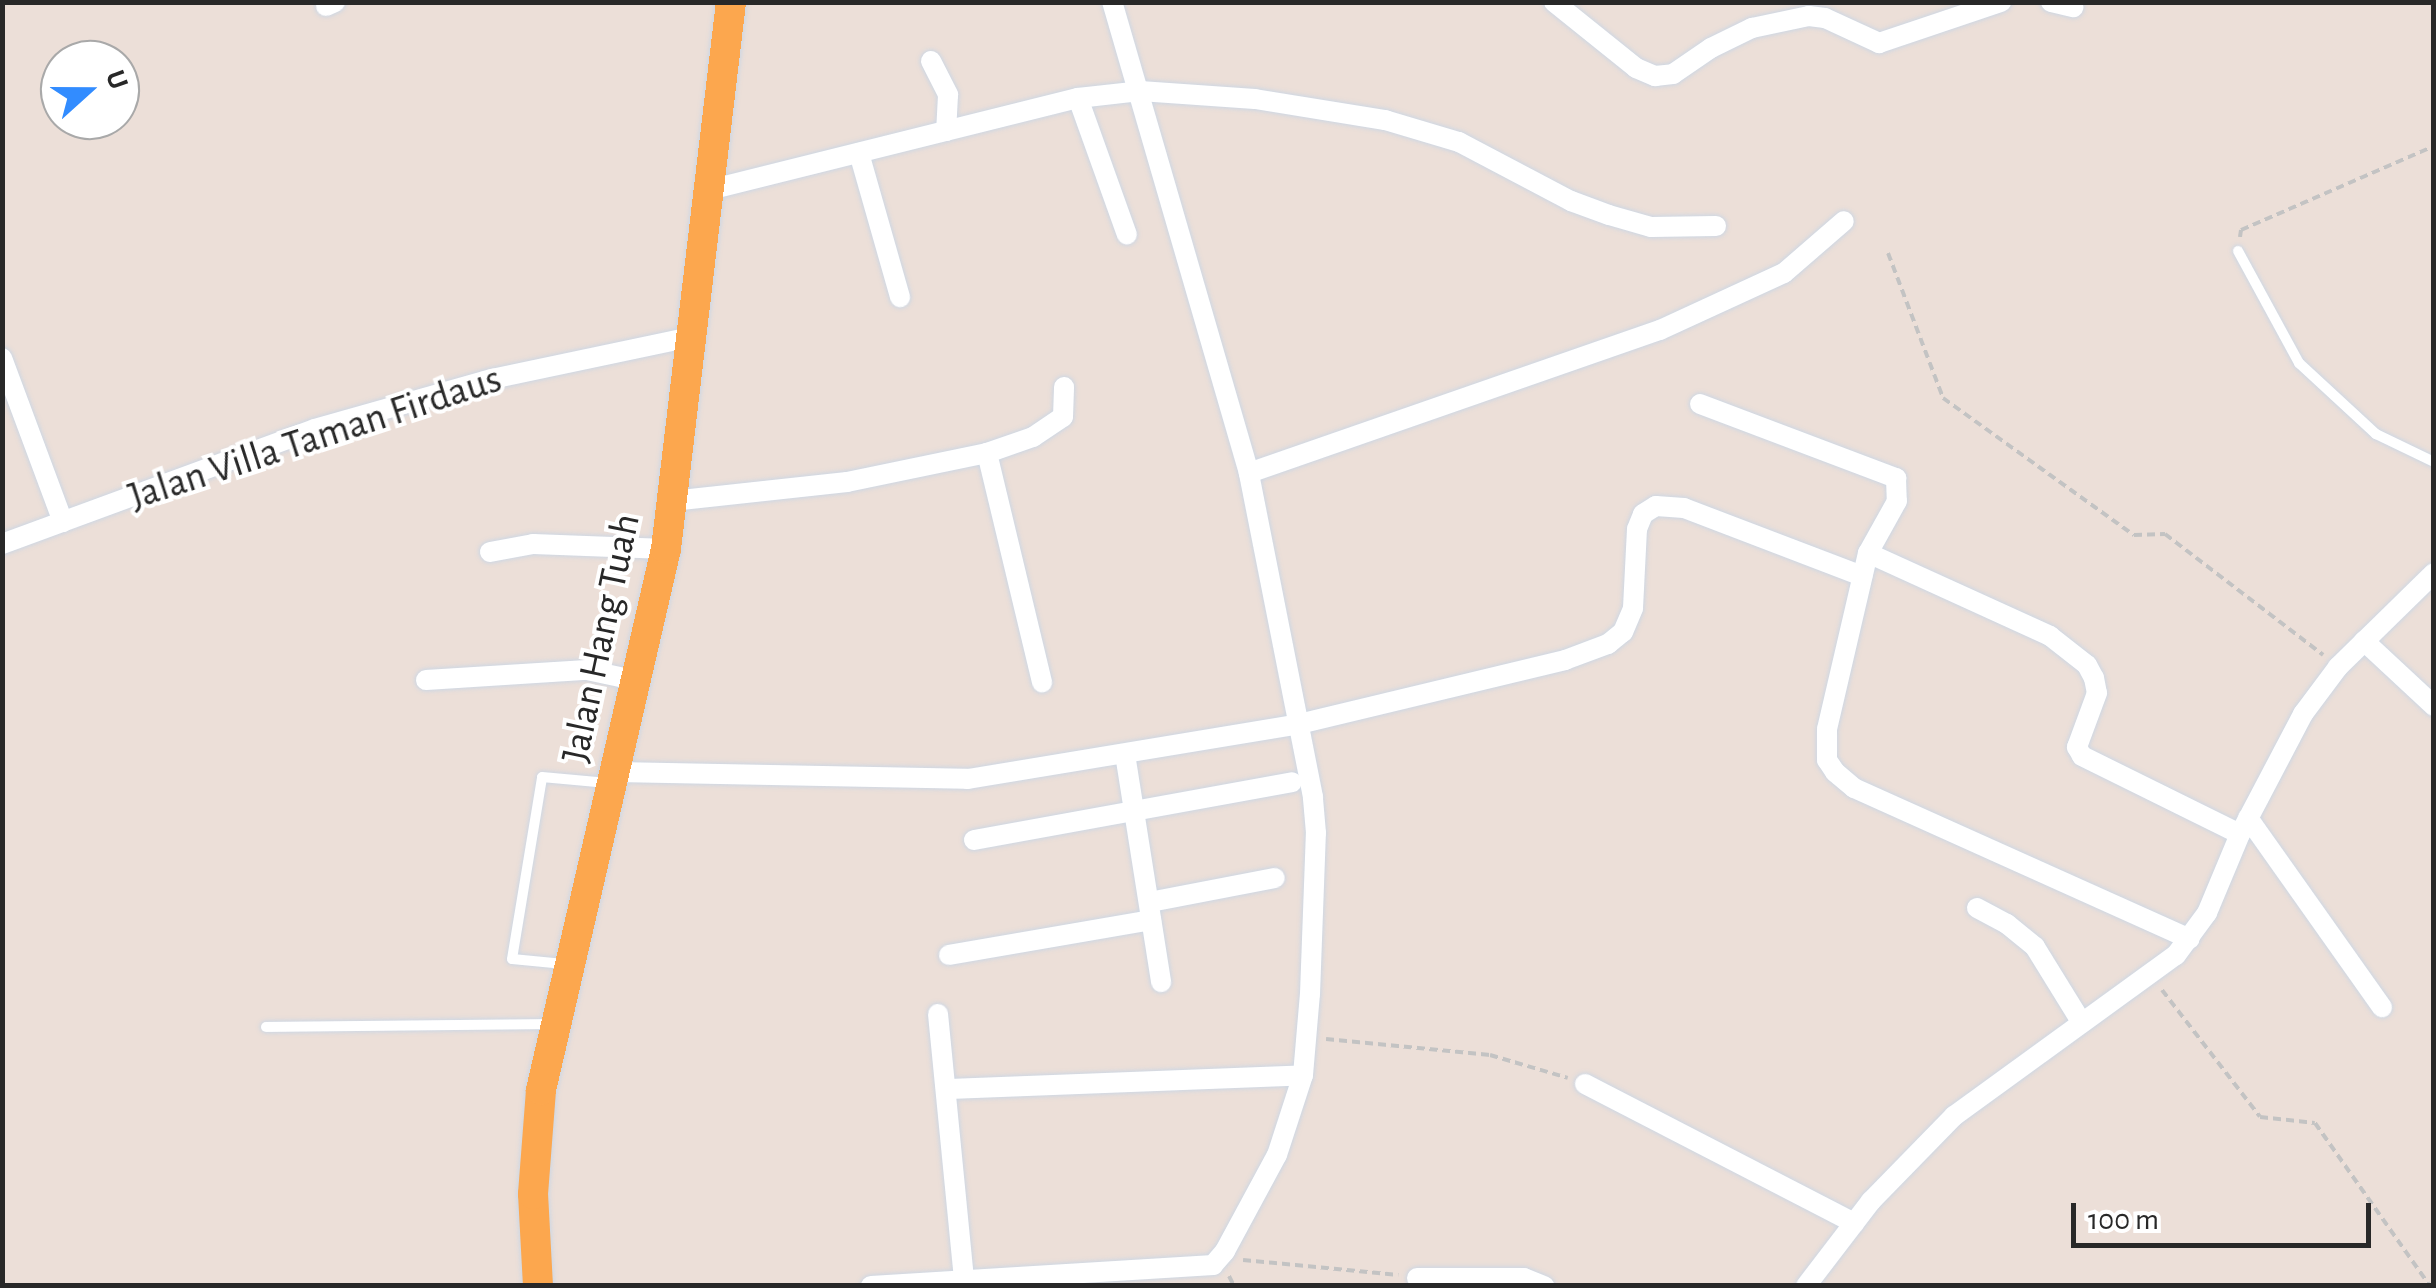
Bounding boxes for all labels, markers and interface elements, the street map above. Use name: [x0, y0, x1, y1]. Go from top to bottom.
north arrow: [40, 40, 140, 140]
text: U: [100, 67, 132, 93]
street label: Jalan Villa Taman Firdaus: [123, 355, 507, 521]
street label: Jalan Hang Tuah: [551, 509, 651, 767]
scale bar: [2076, 1183, 2376, 1245]
text: 100 m: [2088, 1205, 2159, 1235]

